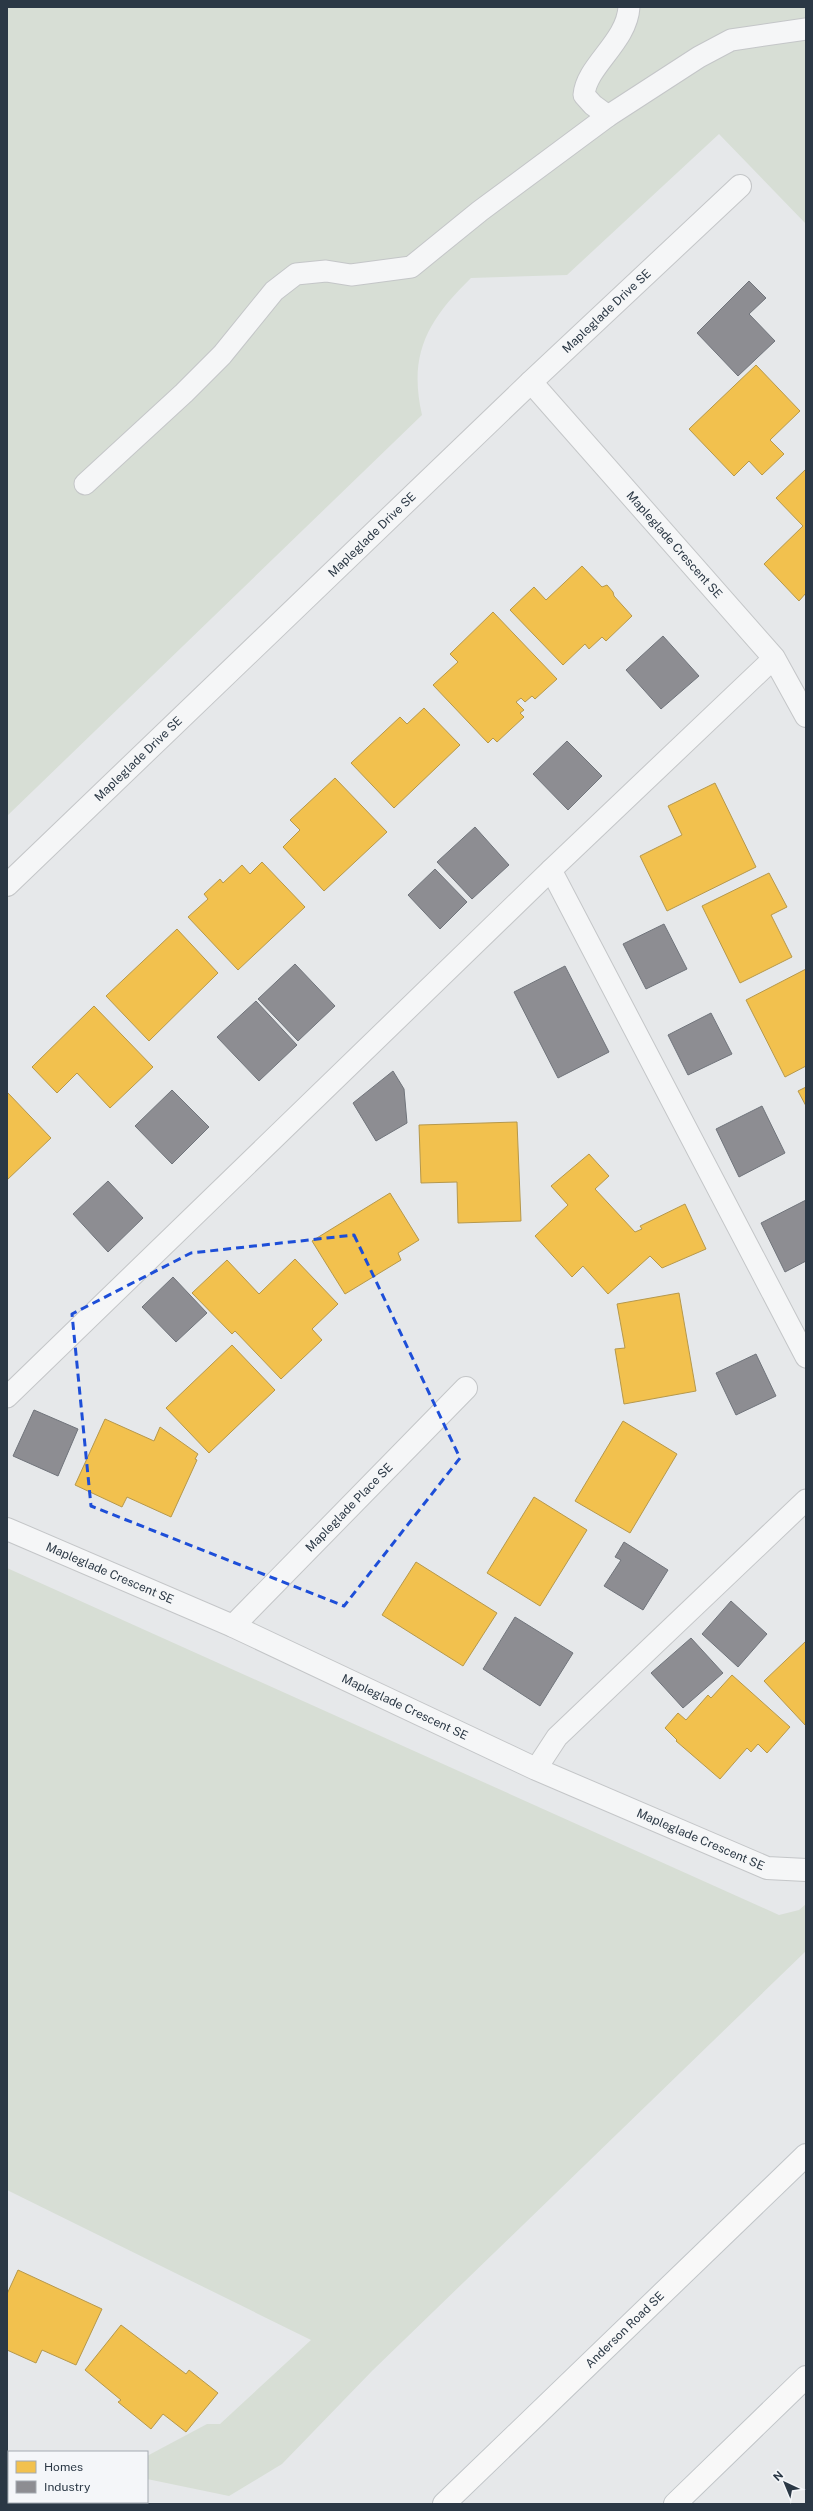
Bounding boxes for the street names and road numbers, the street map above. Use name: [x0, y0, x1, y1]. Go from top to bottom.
street label: Mapleglade Drive SE: [559, 266, 654, 356]
street label: Mapleglade Drive SE: [325, 489, 419, 580]
street label: Mapleglade Crescent SE: [624, 489, 725, 601]
street label: Mapleglade Drive SE: [92, 714, 185, 804]
street label: Mapleglade Place SE: [303, 1460, 396, 1555]
street label: Mapleglade Crescent SE: [44, 1540, 176, 1607]
street label: Mapleglade Crescent SE: [340, 1671, 470, 1743]
street label: Mapleglade Crescent SE: [634, 1806, 767, 1873]
street label: Anderson Road SE: [583, 2289, 667, 2371]

